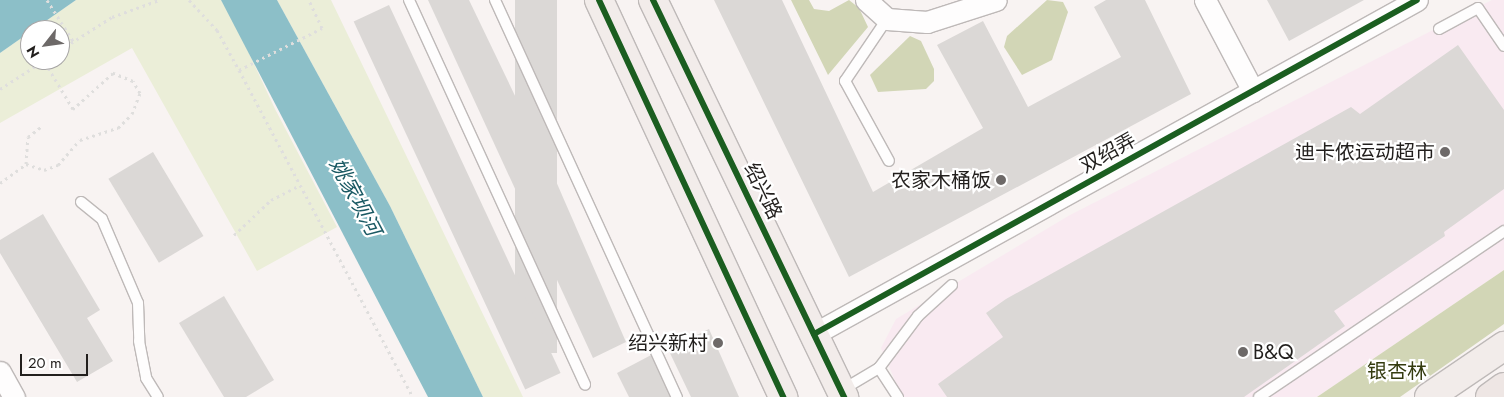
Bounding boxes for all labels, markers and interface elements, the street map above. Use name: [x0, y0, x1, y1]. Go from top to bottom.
north arrow: [20, 20, 70, 70]
text: N: [21, 42, 44, 62]
street label: 双绍弄: [1076, 128, 1140, 178]
place label: 迪卡侬运动超市: [1295, 140, 1435, 164]
marker: 迪卡侬运动超市: [1439, 146, 1451, 158]
water label: 姚家坝河: [324, 154, 386, 240]
street label: 绍兴路: [739, 159, 787, 223]
place label: 农家木桶饭: [891, 168, 991, 192]
marker: 农家木桶饭: [995, 174, 1007, 186]
place label: 绍兴新村: [628, 331, 708, 355]
marker: 绍兴新村: [712, 337, 724, 349]
place label: B&Q: [1253, 340, 1293, 364]
scale bar: [22, 344, 90, 376]
marker: B&Q: [1237, 346, 1249, 358]
text: 20 m: [28, 352, 62, 374]
park label: 银杏林: [1367, 359, 1427, 383]

